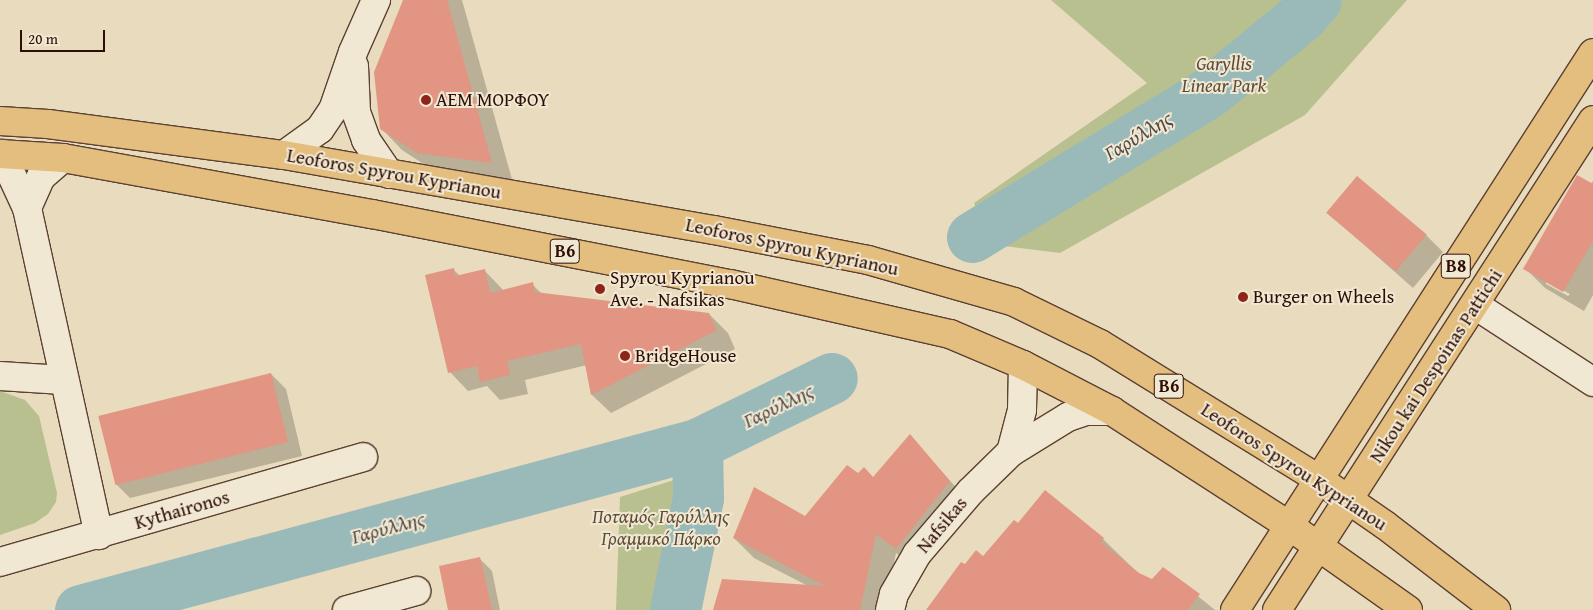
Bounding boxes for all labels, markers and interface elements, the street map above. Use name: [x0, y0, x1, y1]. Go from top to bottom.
scale bar: [22, 20, 108, 52]
text: 20 m: [28, 28, 58, 49]
park label: Garyllis Linear Park: [1182, 53, 1266, 97]
place label: ΑΕΜ ΜΟΡΦΟΥ: [436, 89, 549, 111]
marker: ΑΕΜ ΜΟΡΦΟΥ: [420, 94, 432, 106]
water label: Γαρύλλης: [1100, 105, 1176, 165]
street label: Leoforos Spyrou Kyprianou: [285, 144, 503, 204]
street label: Leoforos Spyrou Kyprianou: [683, 213, 901, 281]
road number: B6: [549, 236, 581, 266]
road number: B8: [1440, 250, 1472, 282]
street label: Nikou kai Despoinas Pattichi: [1365, 265, 1507, 467]
place label: Spyrou Kyprianou Ave. - Nafsikas: [610, 267, 754, 311]
marker: Spyrou Kyprianou Ave. - Nafsikas: [594, 283, 606, 295]
place label: Burger on Wheels: [1253, 286, 1394, 308]
marker: Burger on Wheels: [1237, 291, 1249, 303]
place label: BridgeHouse: [635, 345, 736, 367]
marker: BridgeHouse: [619, 350, 631, 362]
road number: B6: [1153, 371, 1185, 402]
water label: Γαρύλλης: [739, 378, 817, 432]
street label: Leoforos Spyrou Kyprianou: [1197, 398, 1391, 536]
street label: Kythaironos: [132, 486, 232, 534]
street label: Nafsikas: [912, 492, 972, 558]
water label: Γαρύλλης: [349, 506, 427, 548]
park label: Ποταμός Γαρύλλης Γραμμικό Πάρκο: [592, 506, 730, 550]

